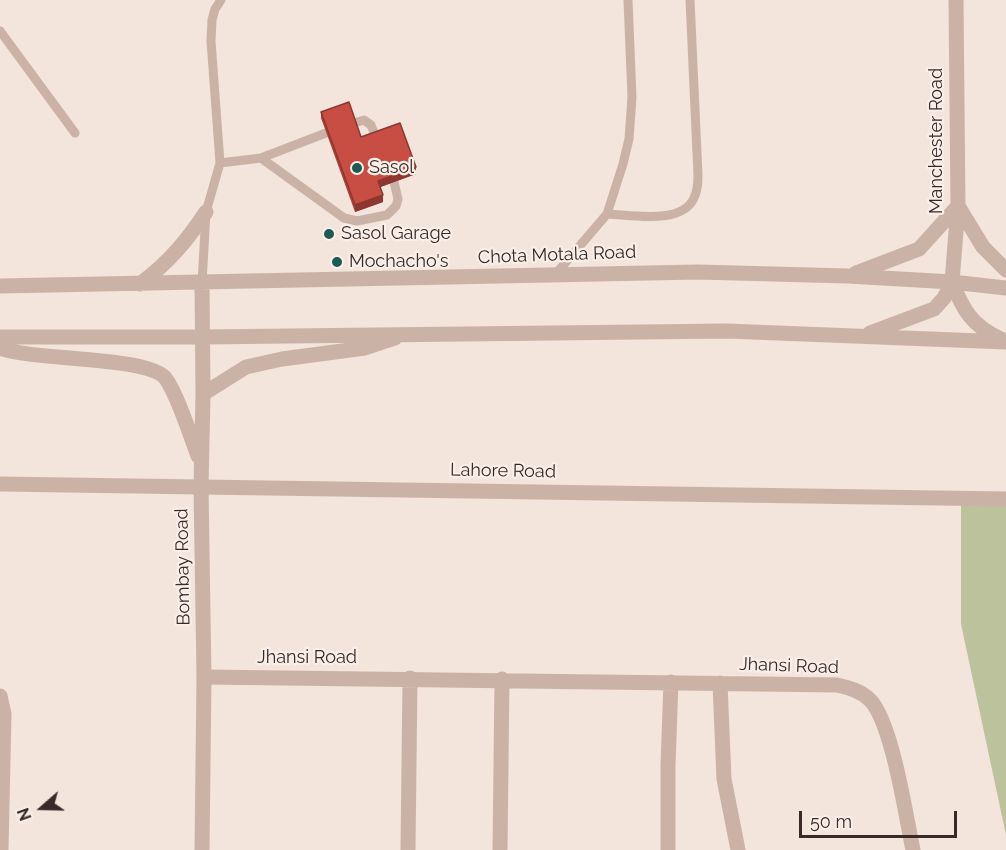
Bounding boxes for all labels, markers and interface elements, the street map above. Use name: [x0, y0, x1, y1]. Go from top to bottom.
street label: Manchester Road: [926, 68, 948, 214]
place label: Sasol: [369, 157, 414, 179]
marker: Sasol: [350, 161, 364, 175]
place label: Sasol Garage: [341, 223, 451, 245]
marker: Sasol Garage: [322, 227, 336, 241]
street label: Chota Motala Road: [477, 241, 637, 269]
place label: Mochacho's: [349, 251, 448, 273]
marker: Mochacho's: [330, 255, 344, 269]
street label: Lahore Road: [450, 459, 556, 483]
street label: Bombay Road: [171, 508, 195, 626]
street label: Jhansi Road: [257, 647, 357, 669]
street label: Jhansi Road: [739, 653, 839, 679]
north arrow: [12, 778, 72, 838]
scale bar: [802, 799, 960, 837]
text: N: [14, 805, 36, 823]
text: 50 m: [810, 811, 852, 832]

